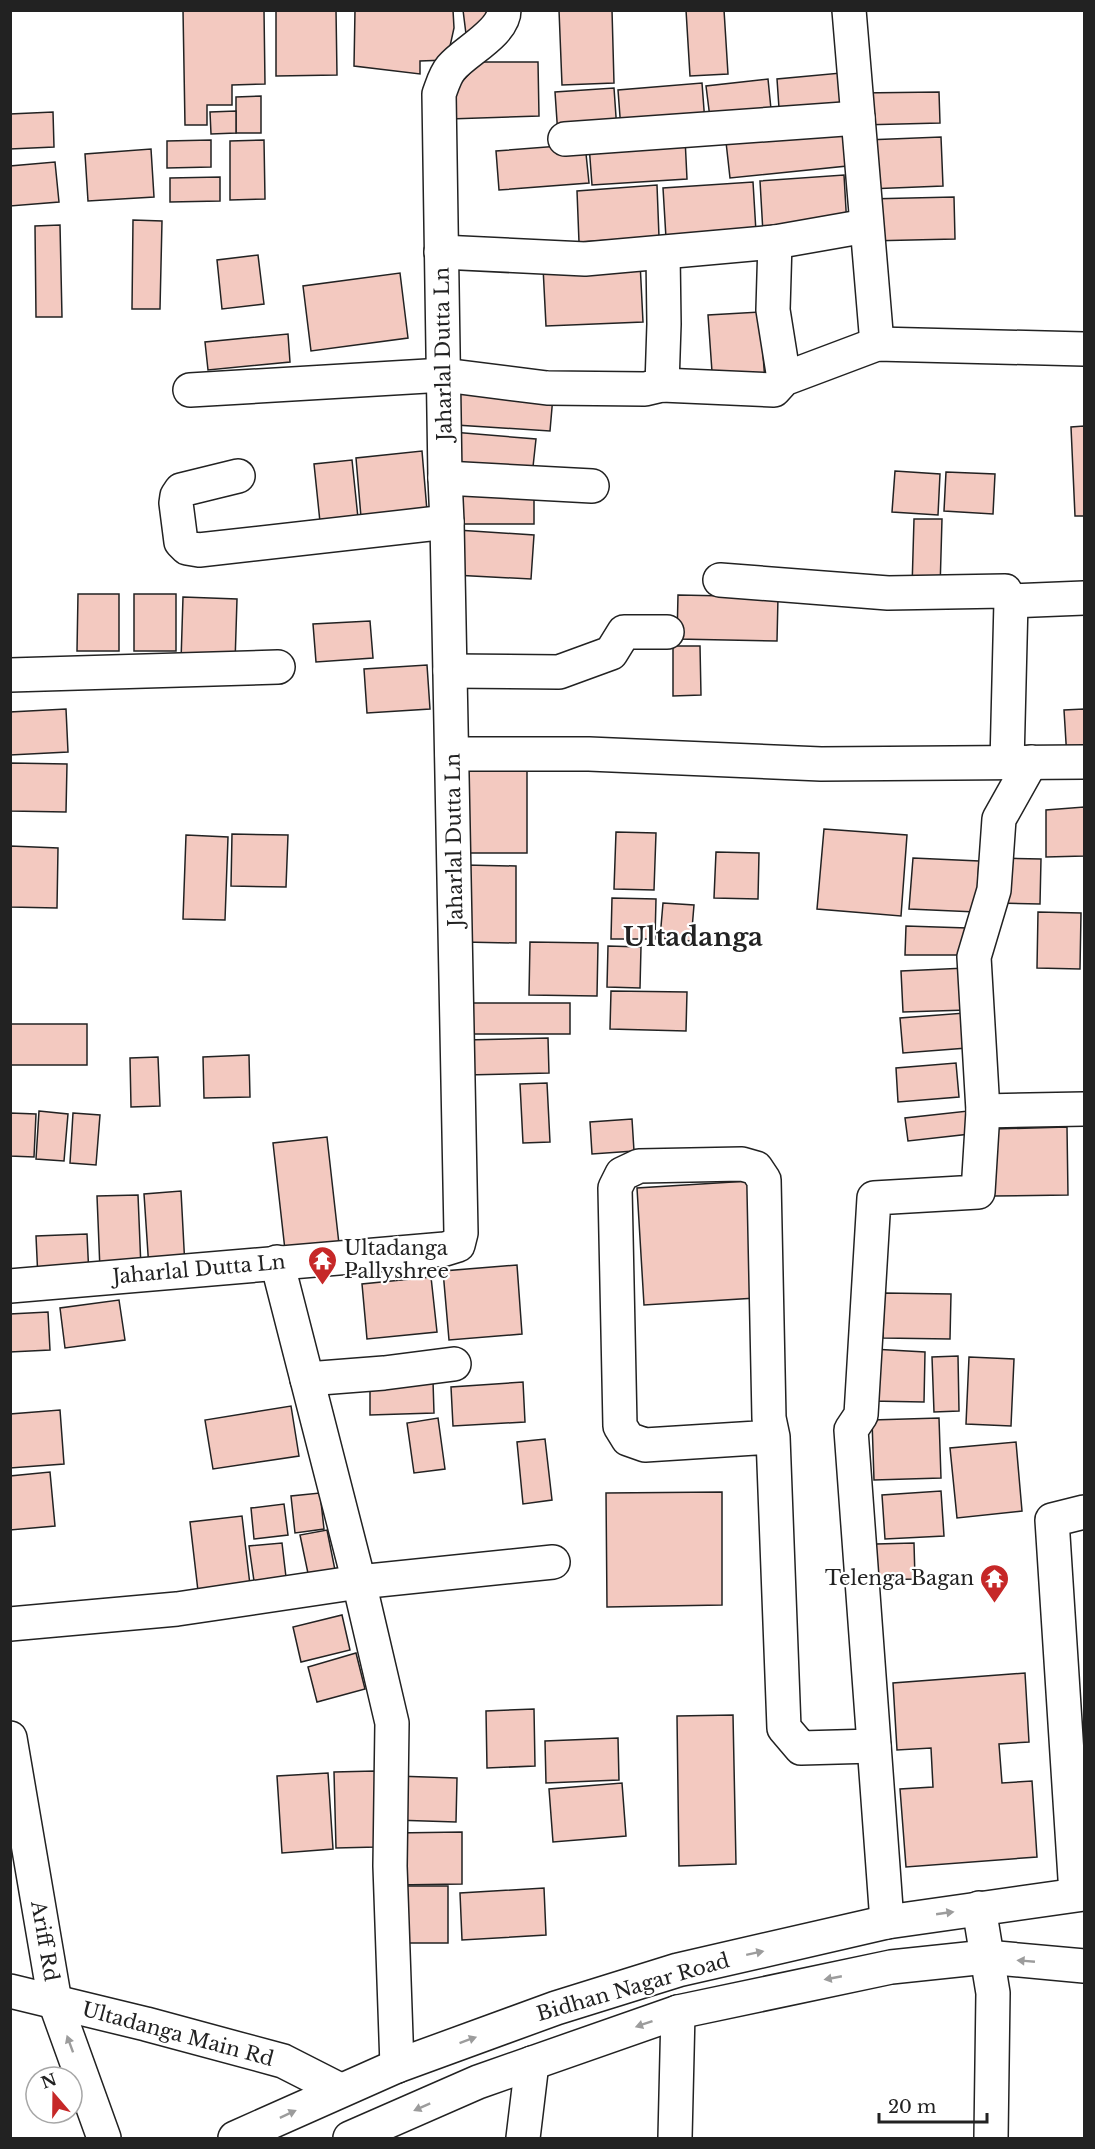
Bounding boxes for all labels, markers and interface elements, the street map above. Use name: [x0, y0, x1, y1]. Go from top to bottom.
street label: Jaharlal Dutta Ln: [429, 267, 457, 444]
street label: Jaharlal Dutta Ln: [440, 753, 468, 930]
district label: Ultadanga: [623, 921, 763, 953]
place label: Ultadanga Pallyshree: [344, 1236, 449, 1283]
temple icon: Ultadanga Pallyshree: [307, 1244, 339, 1286]
street label: Jaharlal Dutta Ln: [108, 1249, 287, 1289]
temple icon: Telenga Bagan: [979, 1562, 1011, 1604]
place label: Telenga Bagan: [825, 1566, 974, 1590]
street label: Ariff Rd: [26, 1898, 64, 1983]
one-way arrow: [936, 1909, 955, 1918]
street label: Bidhan Nagar Road: [534, 1948, 732, 2026]
one-way arrow: [745, 1948, 764, 1957]
one-way arrow: [1017, 1956, 1036, 1966]
one-way arrow: [823, 1974, 842, 1983]
street label: Ultadanga Main Rd: [79, 1997, 277, 2071]
one-way arrow: [635, 2020, 653, 2030]
one-way arrow: [459, 2034, 477, 2044]
one-way arrow: [65, 2035, 75, 2053]
north arrow: [24, 2065, 84, 2125]
text: N: [38, 2069, 59, 2093]
scale bar: [879, 2086, 987, 2124]
text: 20 m: [888, 2096, 936, 2118]
one-way arrow: [413, 2103, 430, 2112]
one-way arrow: [279, 2109, 296, 2118]

